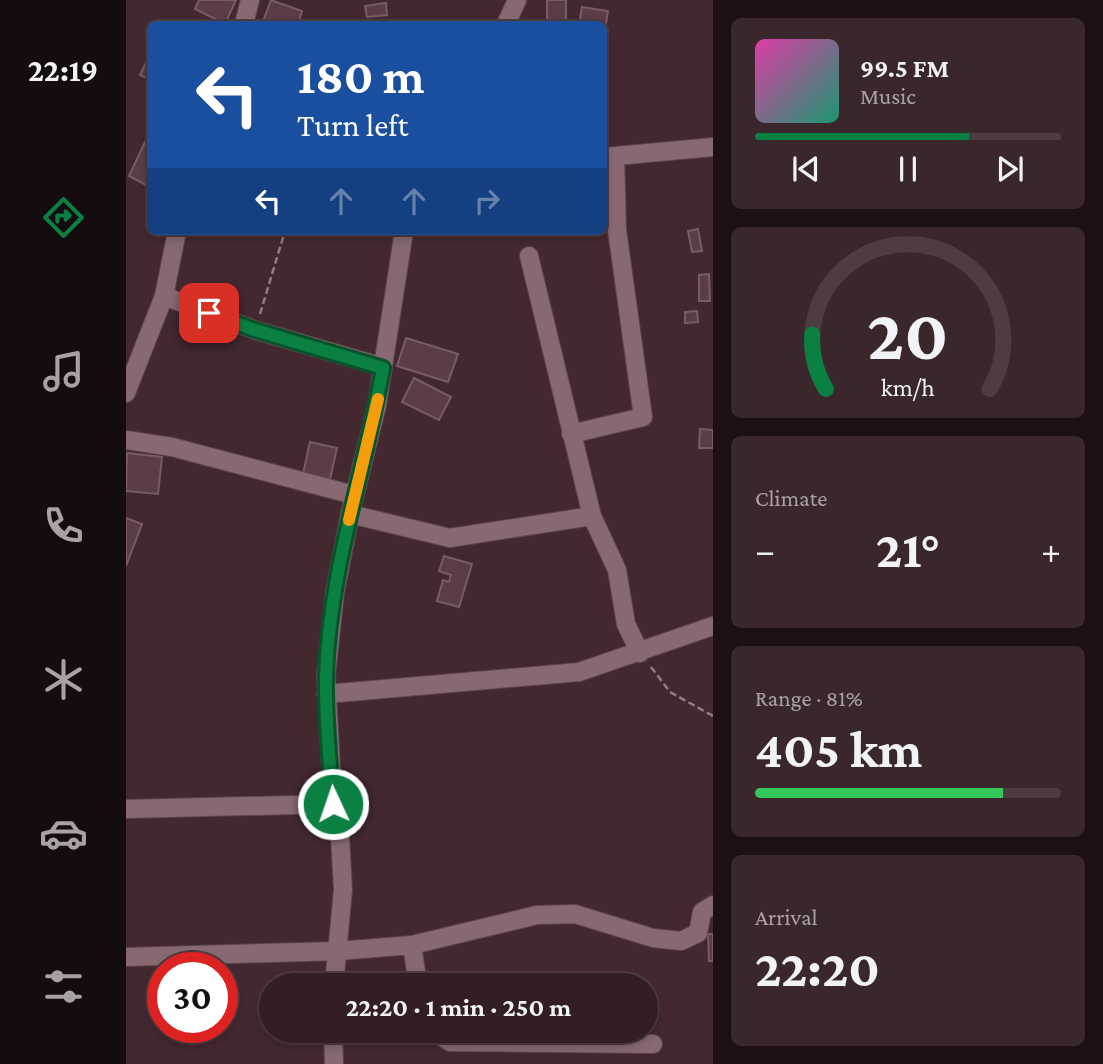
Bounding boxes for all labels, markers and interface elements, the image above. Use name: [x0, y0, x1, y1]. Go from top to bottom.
icon: left: [182, 49, 273, 140]
text: 180 m: [297, 49, 425, 104]
text: 22:19: [28, 52, 98, 88]
text: 99.5 FM: [860, 54, 949, 83]
text: Music: [860, 83, 916, 109]
text: Turn left: [297, 107, 408, 143]
icon: previous: [787, 150, 825, 188]
icon: pause: [889, 150, 927, 188]
icon: next: [991, 150, 1029, 188]
icon: left: [249, 182, 287, 220]
icon: ahead: [322, 182, 360, 220]
icon: ahead: [395, 182, 433, 220]
icon: right: [468, 182, 506, 220]
icon: directions: [39, 193, 88, 242]
pin: [179, 283, 239, 343]
icon: arrive: [190, 294, 228, 332]
text: 20: [867, 294, 949, 375]
icon: music: [39, 347, 88, 396]
text: km/h: [881, 374, 935, 401]
text: Climate: [755, 485, 827, 511]
icon: phone: [39, 501, 88, 550]
text: 21°: [876, 520, 940, 578]
text: −: [755, 529, 775, 571]
text: +: [1041, 529, 1061, 571]
icon: climate: [39, 655, 88, 704]
text: Range · 81%: [755, 685, 863, 711]
text: 405 km: [755, 720, 922, 778]
position arrow: [296, 767, 370, 841]
icon: car: [39, 809, 88, 858]
text: Arrival: [755, 904, 818, 930]
text: 22:20: [755, 939, 880, 997]
speed limit sign: 30: [147, 952, 238, 1043]
icon: filters: [39, 962, 88, 1011]
text: 22:20 · 1 min · 250 m: [346, 993, 571, 1022]

